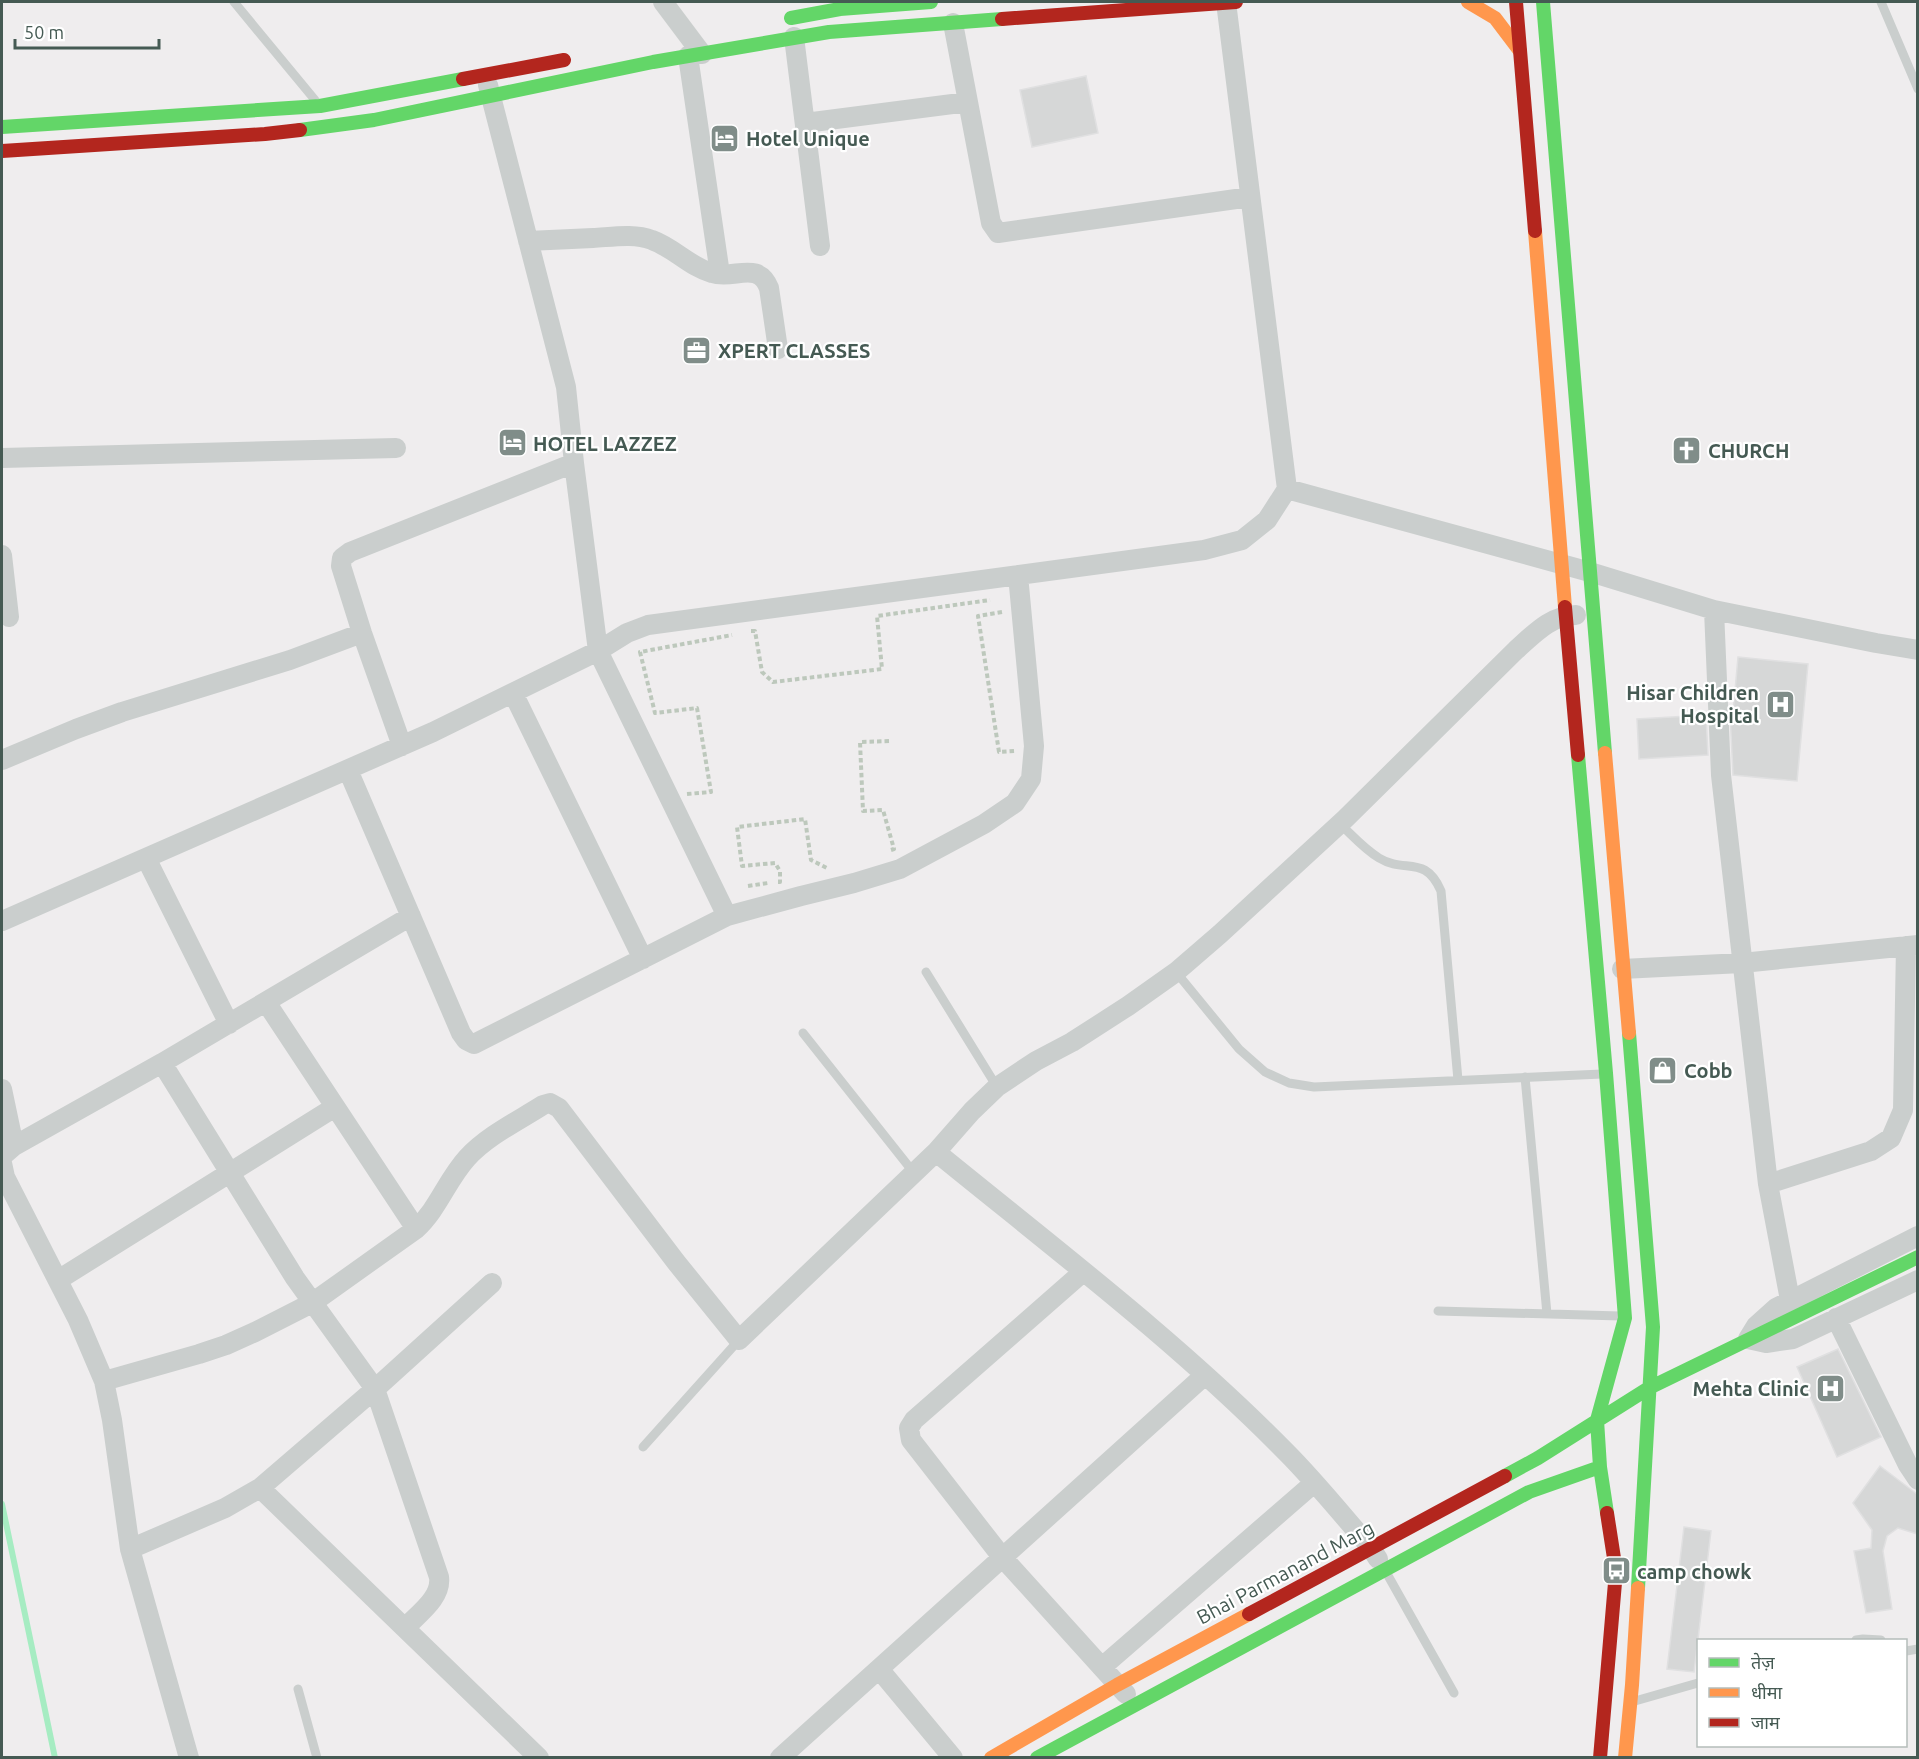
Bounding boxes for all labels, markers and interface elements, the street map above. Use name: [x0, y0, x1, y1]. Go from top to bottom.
scale bar: [15, 12, 159, 50]
text: 50 m: [24, 22, 64, 42]
hotel icon: Hotel Unique: [709, 122, 741, 154]
place label: Hotel Unique: [746, 127, 870, 150]
office icon: XPERT CLASSES: [681, 334, 713, 366]
place label: XPERT CLASSES: [718, 339, 870, 362]
hotel icon: HOTEL LAZZEZ: [496, 427, 528, 459]
place label: HOTEL LAZZEZ: [533, 432, 677, 455]
church icon: CHURCH: [1671, 434, 1703, 466]
place label: CHURCH: [1708, 439, 1789, 462]
place label: Hisar Children Hospital: [1626, 681, 1759, 727]
hospital icon: Hisar Children Hospital: [1764, 688, 1796, 720]
shop icon: Cobb: [1647, 1054, 1679, 1086]
place label: Cobb: [1684, 1059, 1733, 1082]
hospital icon: Mehta Clinic: [1814, 1372, 1846, 1404]
place label: Mehta Clinic: [1693, 1377, 1809, 1400]
street label: Bhai Parmanand Marg: [1193, 1516, 1377, 1628]
bus stop icon: camp chowk: [1600, 1555, 1632, 1587]
place label: camp chowk: [1637, 1560, 1752, 1583]
legend: [1697, 1639, 1907, 1747]
text: तेज़: [1751, 1652, 1775, 1672]
text: धीमा: [1751, 1682, 1782, 1702]
text: जाम: [1751, 1712, 1781, 1732]

